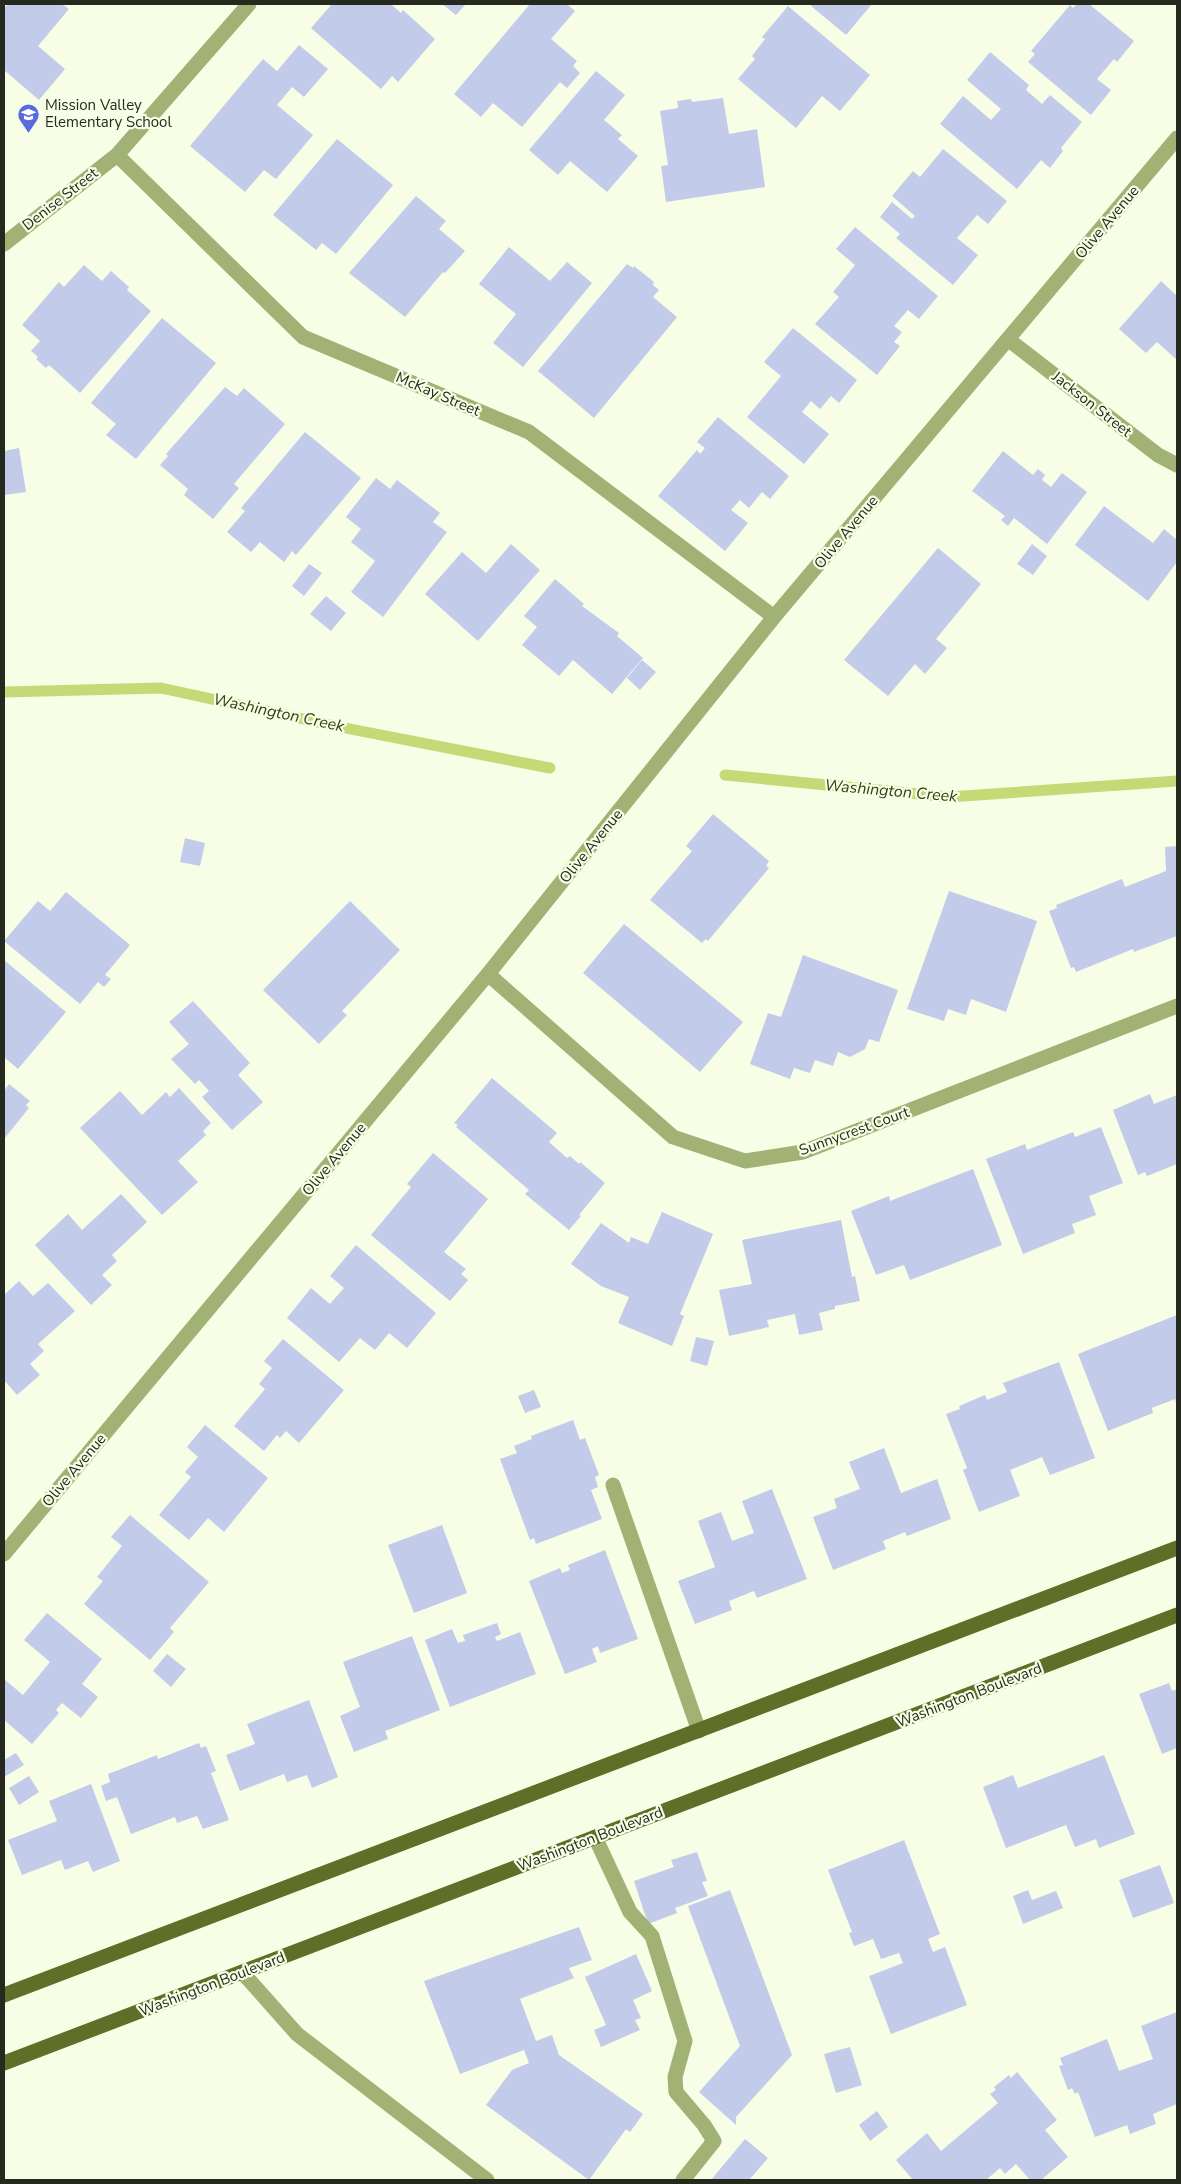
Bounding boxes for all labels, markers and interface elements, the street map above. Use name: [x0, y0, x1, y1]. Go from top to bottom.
place label: Mission Valley Elementary School: [45, 95, 172, 132]
school or university icon: Mission Valley Elementary School: [17, 102, 41, 133]
street label: Denise Street: [18, 163, 103, 235]
street label: Olive Avenue: [1070, 181, 1144, 263]
street label: Jackson Street: [1047, 366, 1137, 442]
street label: McKay Street: [393, 367, 484, 421]
street label: Olive Avenue: [809, 491, 883, 573]
water label: Washington Creek: [211, 688, 347, 738]
water label: Washington Creek: [824, 774, 959, 808]
street label: Olive Avenue: [555, 805, 627, 887]
street label: Sunnycrest Court: [796, 1102, 913, 1160]
street label: Olive Avenue: [297, 1118, 371, 1200]
street label: Olive Avenue: [37, 1429, 111, 1511]
street label: Washington Boulevard: [893, 1658, 1045, 1732]
street label: Washington Boulevard: [514, 1802, 666, 1876]
street label: Washington Boulevard: [136, 1947, 288, 2021]

